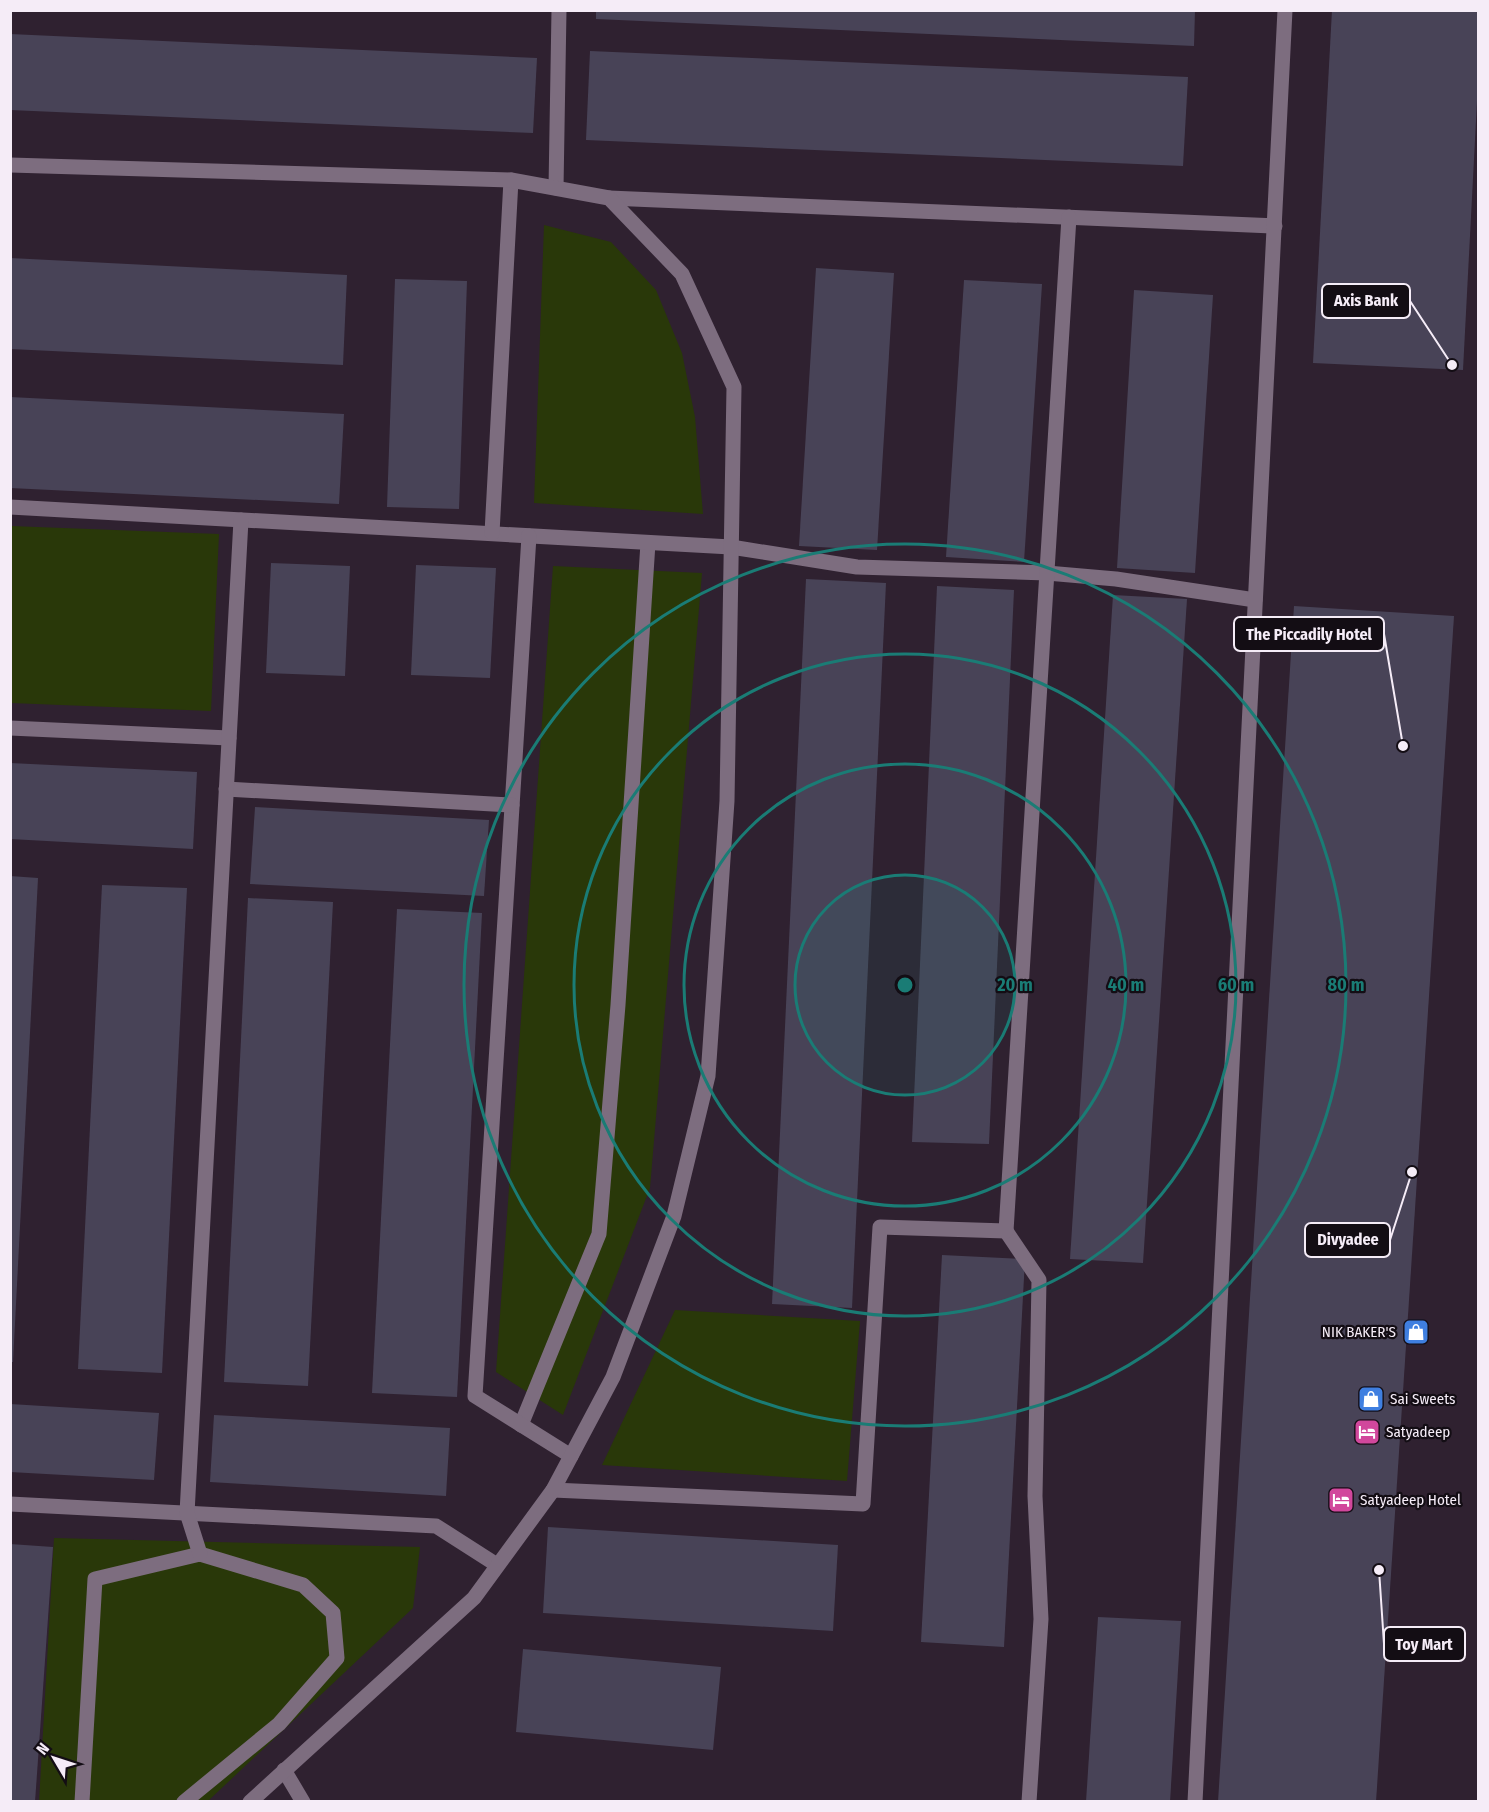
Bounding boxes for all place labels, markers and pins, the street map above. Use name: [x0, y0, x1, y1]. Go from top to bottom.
callout: Axis Bank: [1322, 284, 1410, 318]
callout: The Piccadily Hotel: [1234, 617, 1384, 651]
centre of rings: [895, 975, 915, 995]
callout: Divyadee: [1305, 1223, 1390, 1257]
shop icon: NIK BAKER'S: [1401, 1317, 1431, 1347]
place label: NIK BAKER'S: [1322, 1323, 1396, 1341]
shop icon: Sai Sweets: [1356, 1384, 1386, 1414]
place label: Sai Sweets: [1390, 1390, 1456, 1408]
hotel icon: Satyadeep: [1352, 1417, 1382, 1447]
place label: Satyadeep: [1386, 1423, 1450, 1441]
hotel icon: Satyadeep Hotel: [1326, 1485, 1356, 1515]
place label: Satyadeep Hotel: [1360, 1491, 1461, 1509]
callout: Toy Mart: [1384, 1627, 1465, 1661]

